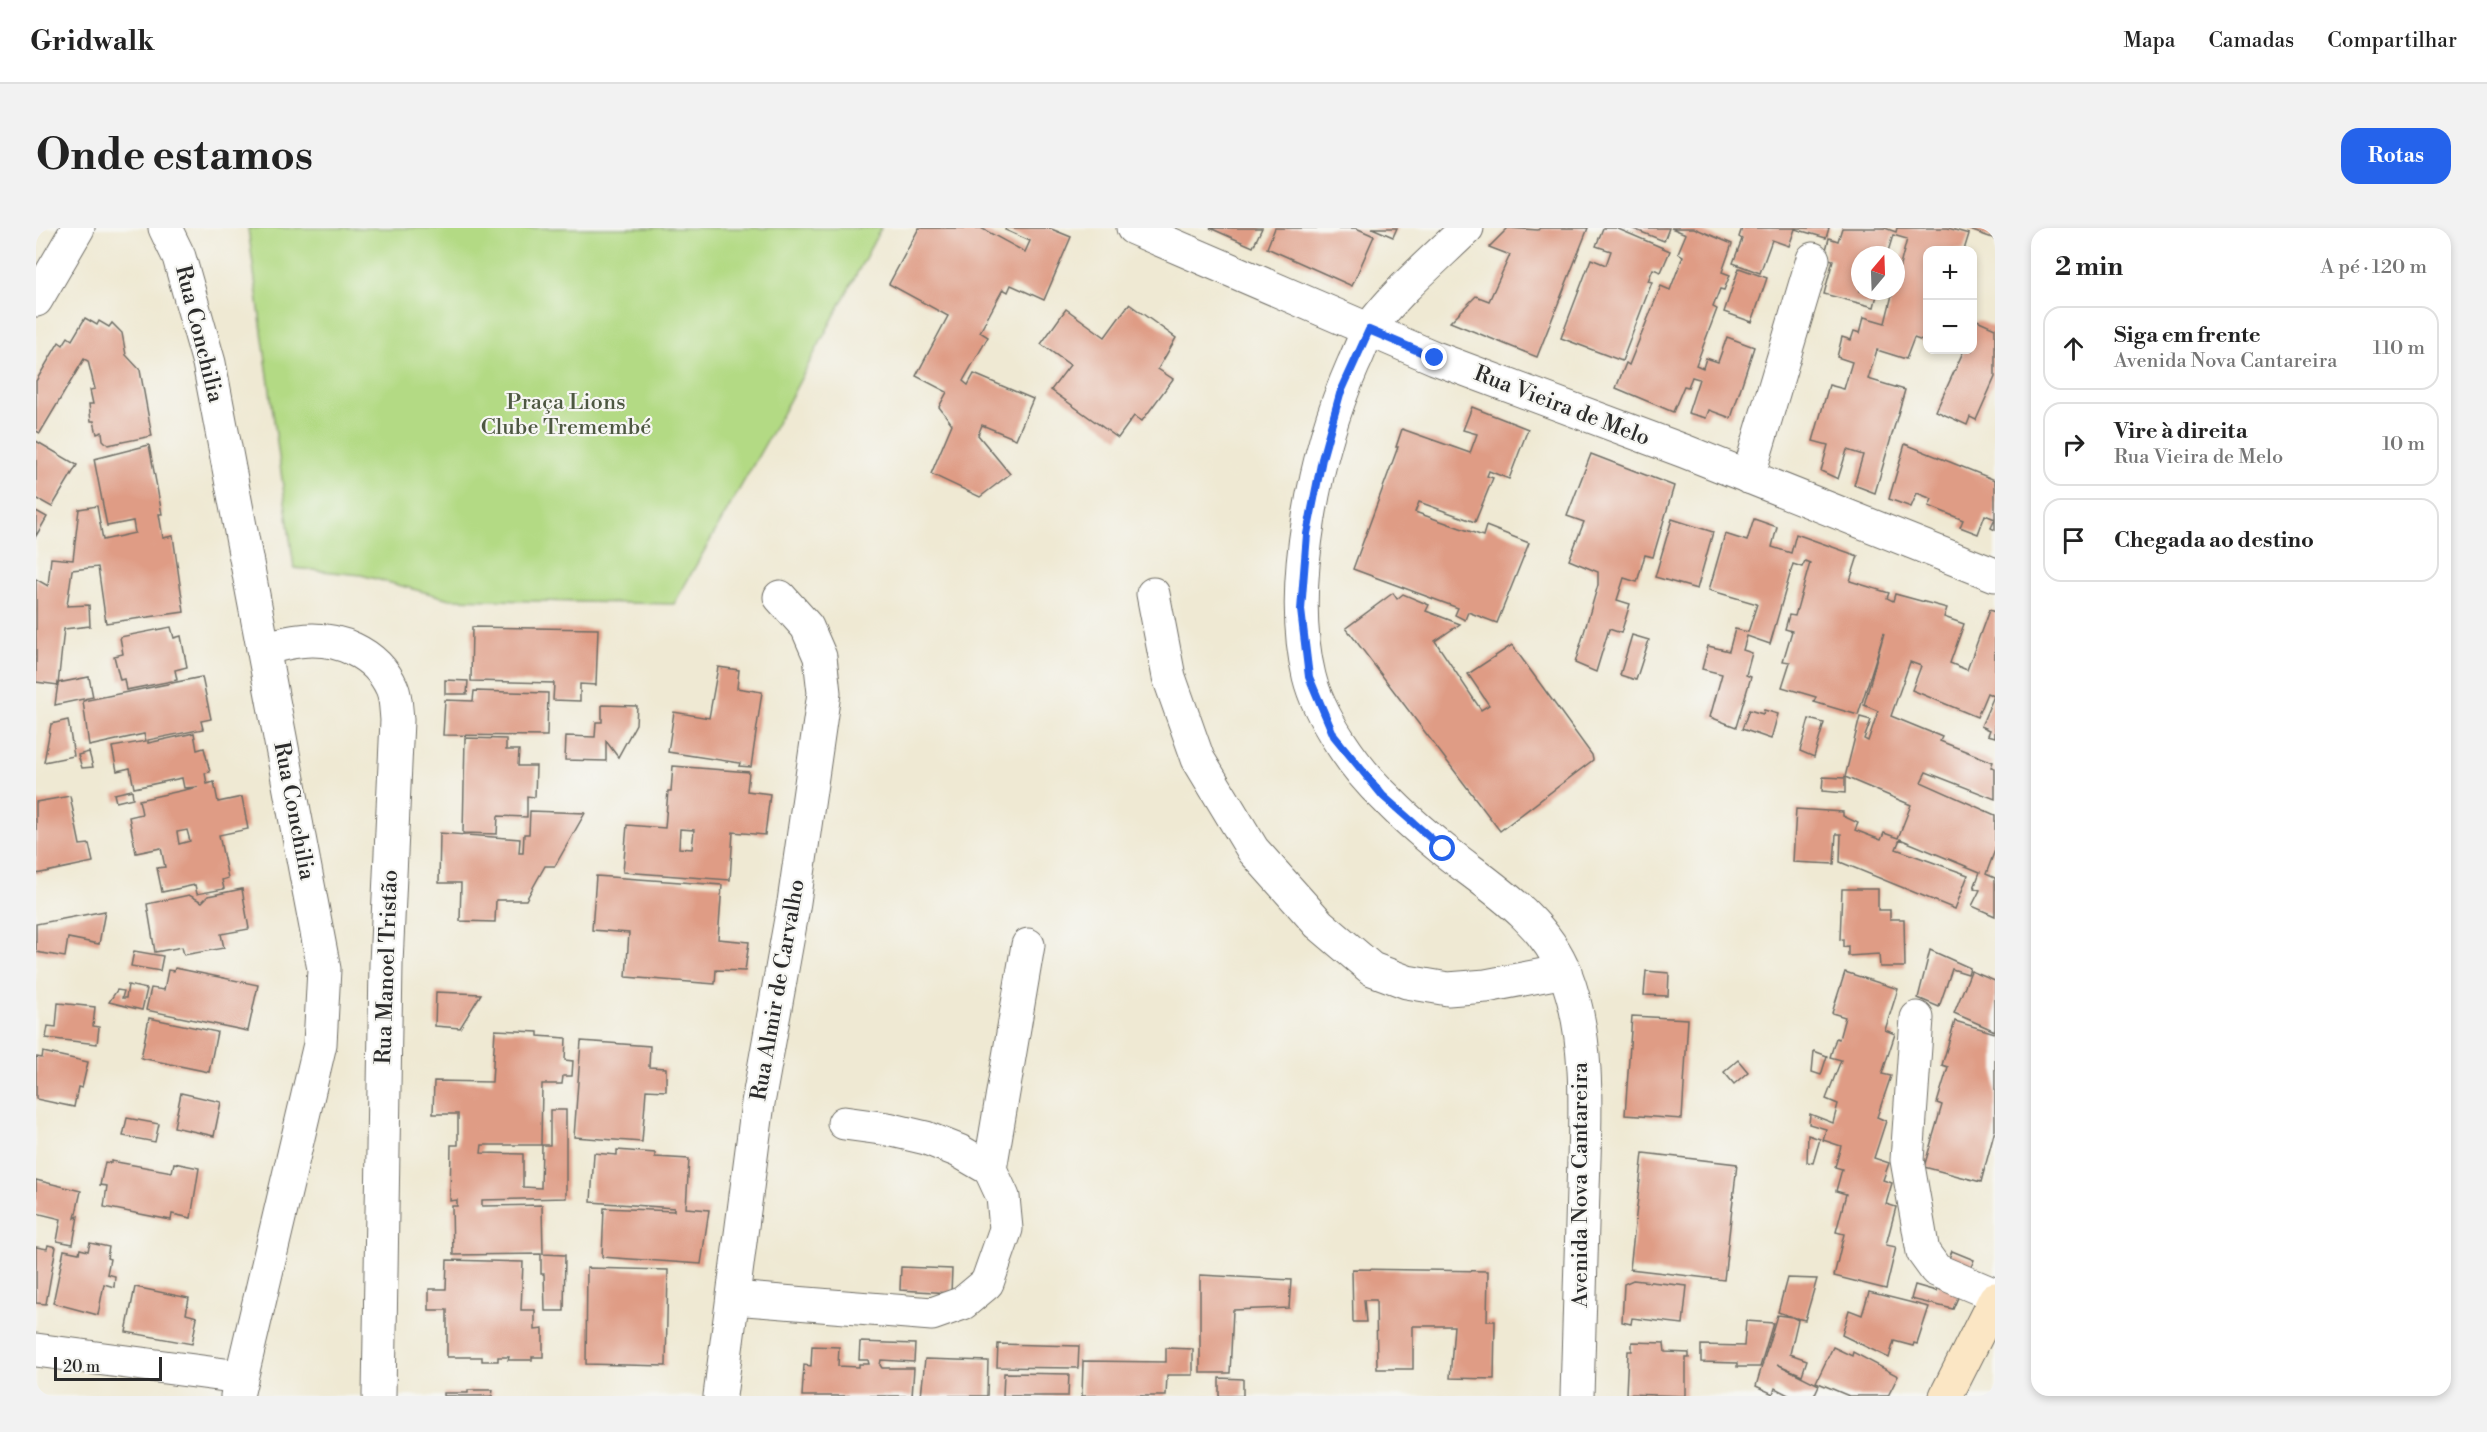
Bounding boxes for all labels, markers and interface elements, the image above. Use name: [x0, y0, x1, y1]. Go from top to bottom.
text: Gridwalk: [30, 24, 154, 59]
text: Mapa: [2123, 28, 2175, 54]
text: Camadas: [2208, 28, 2294, 54]
text: Compartilhar: [2327, 28, 2457, 54]
button: Rotas: [2341, 128, 2451, 184]
text: Onde estamos: [36, 130, 313, 183]
north arrow: [1851, 246, 1905, 300]
map controls: [1923, 246, 1977, 354]
button: +: [1923, 246, 1977, 300]
text: 2 min: [2055, 251, 2123, 283]
text: A pé · 120 m: [2321, 255, 2427, 280]
street label: Rua Conchilia: [169, 263, 229, 406]
button: −: [1923, 300, 1977, 354]
text: Siga em frente: [2114, 322, 2261, 349]
icon: ahead: [2057, 332, 2090, 365]
text: 110 m: [2373, 336, 2425, 361]
route end: [1421, 344, 1447, 370]
text: Avenida Nova Cantareira: [2114, 349, 2337, 374]
street label: Rua Vieira de Melo: [1470, 360, 1654, 452]
park label: Praça Lions Clube Tremembé: [481, 389, 651, 441]
text: Vire à direita: [2114, 418, 2248, 445]
icon: right: [2057, 428, 2090, 461]
text: 10 m: [2382, 432, 2425, 457]
text: Rua Vieira de Melo: [2114, 445, 2283, 470]
icon: arrive: [2057, 524, 2090, 557]
text: Chegada ao destino: [2114, 527, 2314, 554]
street label: Rua Conchilia: [267, 740, 321, 883]
route start: [1429, 835, 1455, 861]
street label: Rua Manoel Tristão: [370, 869, 404, 1065]
street label: Rua Almir de Carvalho: [745, 877, 811, 1103]
street label: Avenida Nova Cantareira: [1567, 1061, 1594, 1309]
scale bar: [54, 1354, 162, 1382]
text: 20 m: [63, 1357, 100, 1377]

